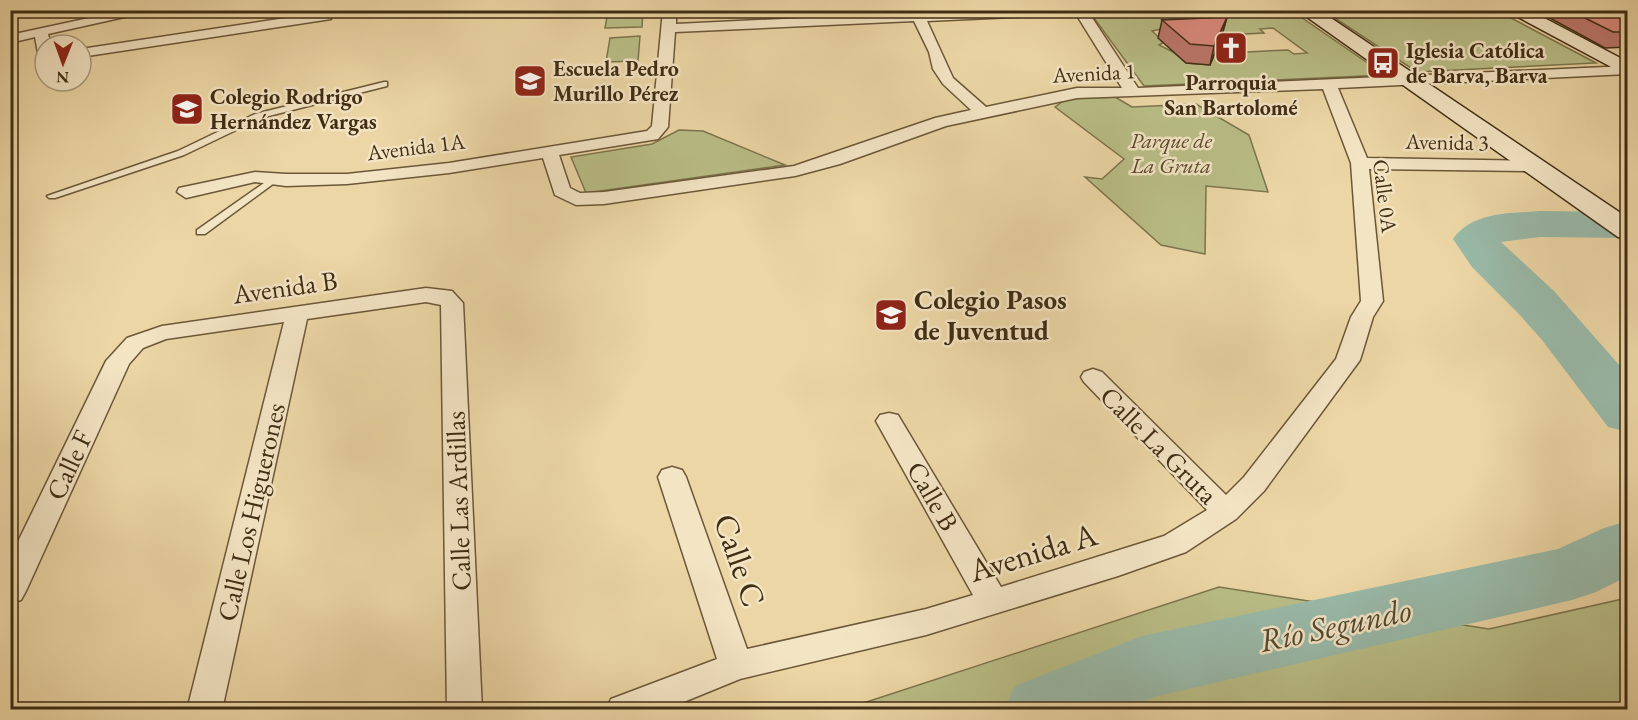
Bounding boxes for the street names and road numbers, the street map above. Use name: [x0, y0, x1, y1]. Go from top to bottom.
street label: Avenida 1: [1051, 56, 1136, 90]
street label: Avenida 1A: [364, 127, 467, 168]
street label: Avenida 3: [1404, 127, 1489, 157]
street label: Calle 0A: [1366, 158, 1404, 235]
street label: Avenida B: [230, 262, 339, 312]
street label: Calle La Gruta: [1093, 379, 1226, 512]
street label: Calle Los Higuerones: [209, 399, 293, 625]
street label: Calle Las Ardillas: [437, 410, 479, 592]
street label: Calle F: [38, 425, 100, 505]
street label: Calle B: [899, 455, 967, 537]
street label: Calle C: [704, 508, 776, 612]
street label: Avenida A: [963, 512, 1102, 592]

